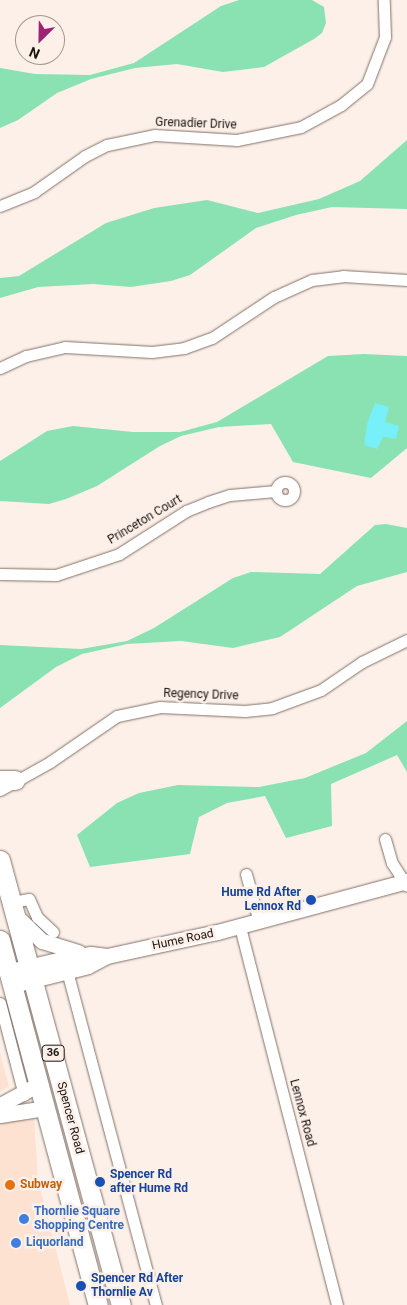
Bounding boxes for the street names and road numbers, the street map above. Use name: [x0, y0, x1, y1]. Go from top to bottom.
street label: Grenadier Drive: [155, 115, 237, 133]
street label: Princeton Court: [105, 492, 185, 548]
street label: Regency Drive: [163, 686, 239, 704]
street label: Hume Road: [151, 926, 215, 954]
road number: 36: [40, 1044, 66, 1062]
street label: Lennox Road: [286, 1078, 318, 1148]
street label: Spencer Road: [53, 1080, 87, 1156]

